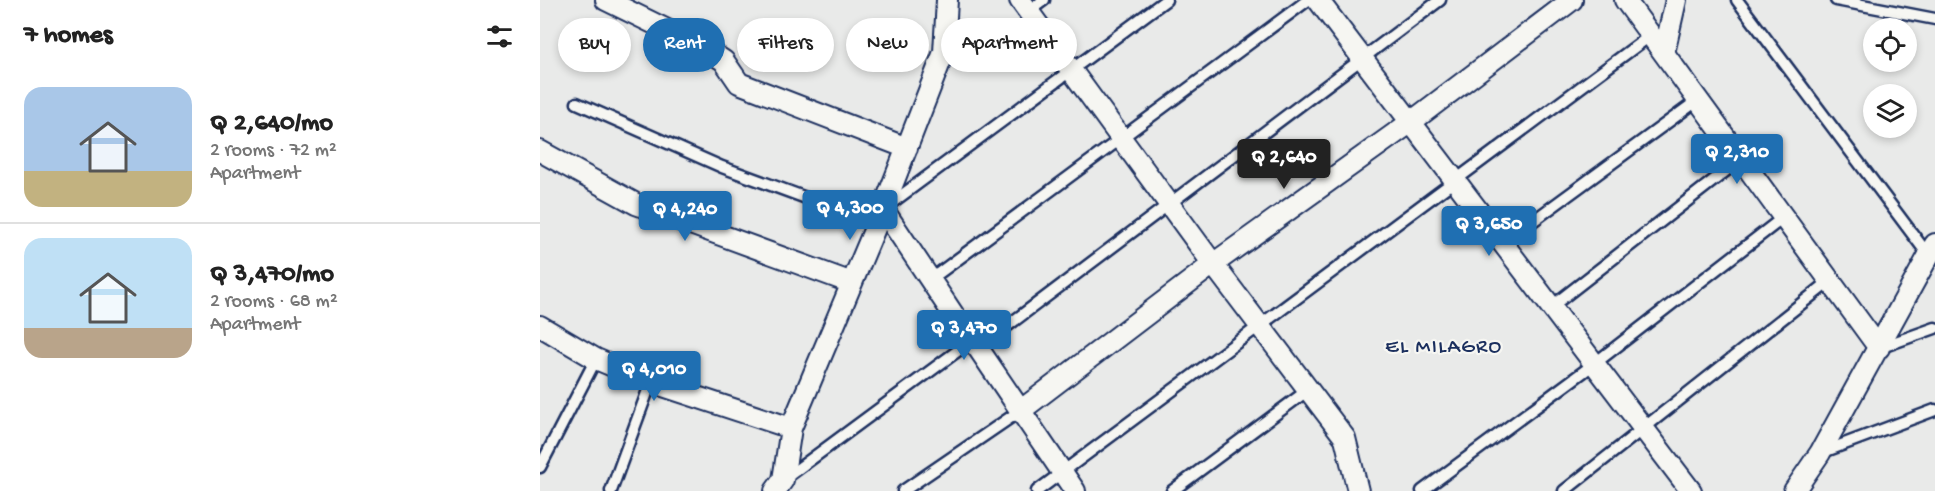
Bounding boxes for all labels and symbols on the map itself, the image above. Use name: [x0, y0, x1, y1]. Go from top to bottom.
pin: Q 2,310: [1682, 134, 1792, 185]
pin: Q 2,640: [1229, 139, 1339, 190]
pin: Q 4,300: [795, 190, 905, 241]
pin: Q 4,240: [630, 191, 740, 242]
pin: Q 3,650: [1434, 206, 1544, 257]
pin: Q 3,470: [909, 310, 1019, 361]
district label: EL MILAGRO: [1385, 336, 1503, 361]
pin: Q 4,010: [599, 351, 709, 402]

